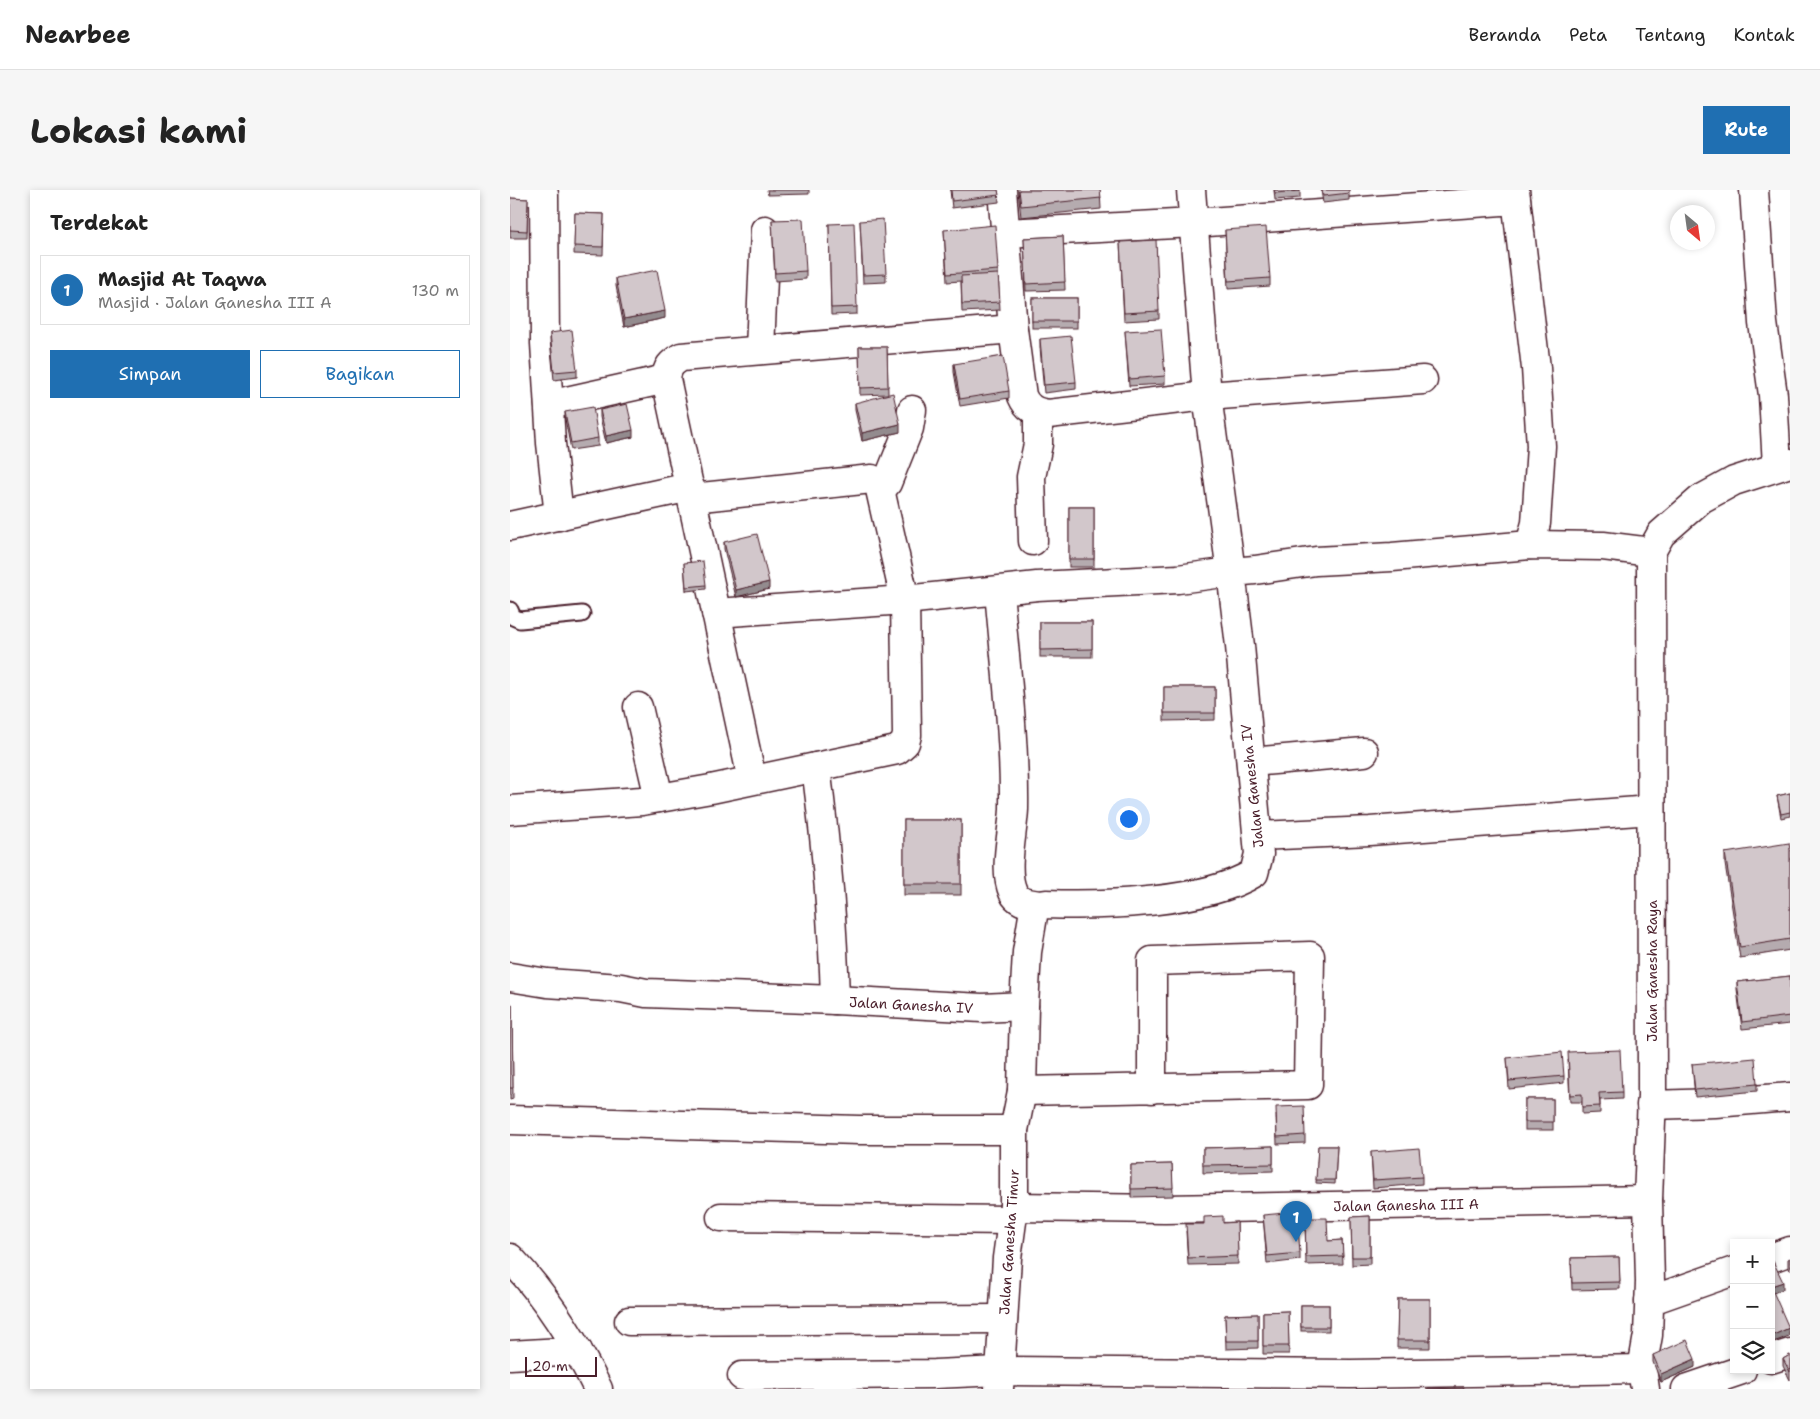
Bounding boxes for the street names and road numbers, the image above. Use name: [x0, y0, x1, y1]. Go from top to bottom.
street label: Jalan Ganesha IV: [1236, 723, 1267, 849]
street label: Jalan Ganesha Raya: [1643, 900, 1661, 1042]
street label: Jalan Ganesha IV: [848, 993, 974, 1017]
street label: Jalan Ganesha Timur: [995, 1168, 1023, 1316]
street label: Jalan Ganesha III A: [1333, 1195, 1479, 1215]

